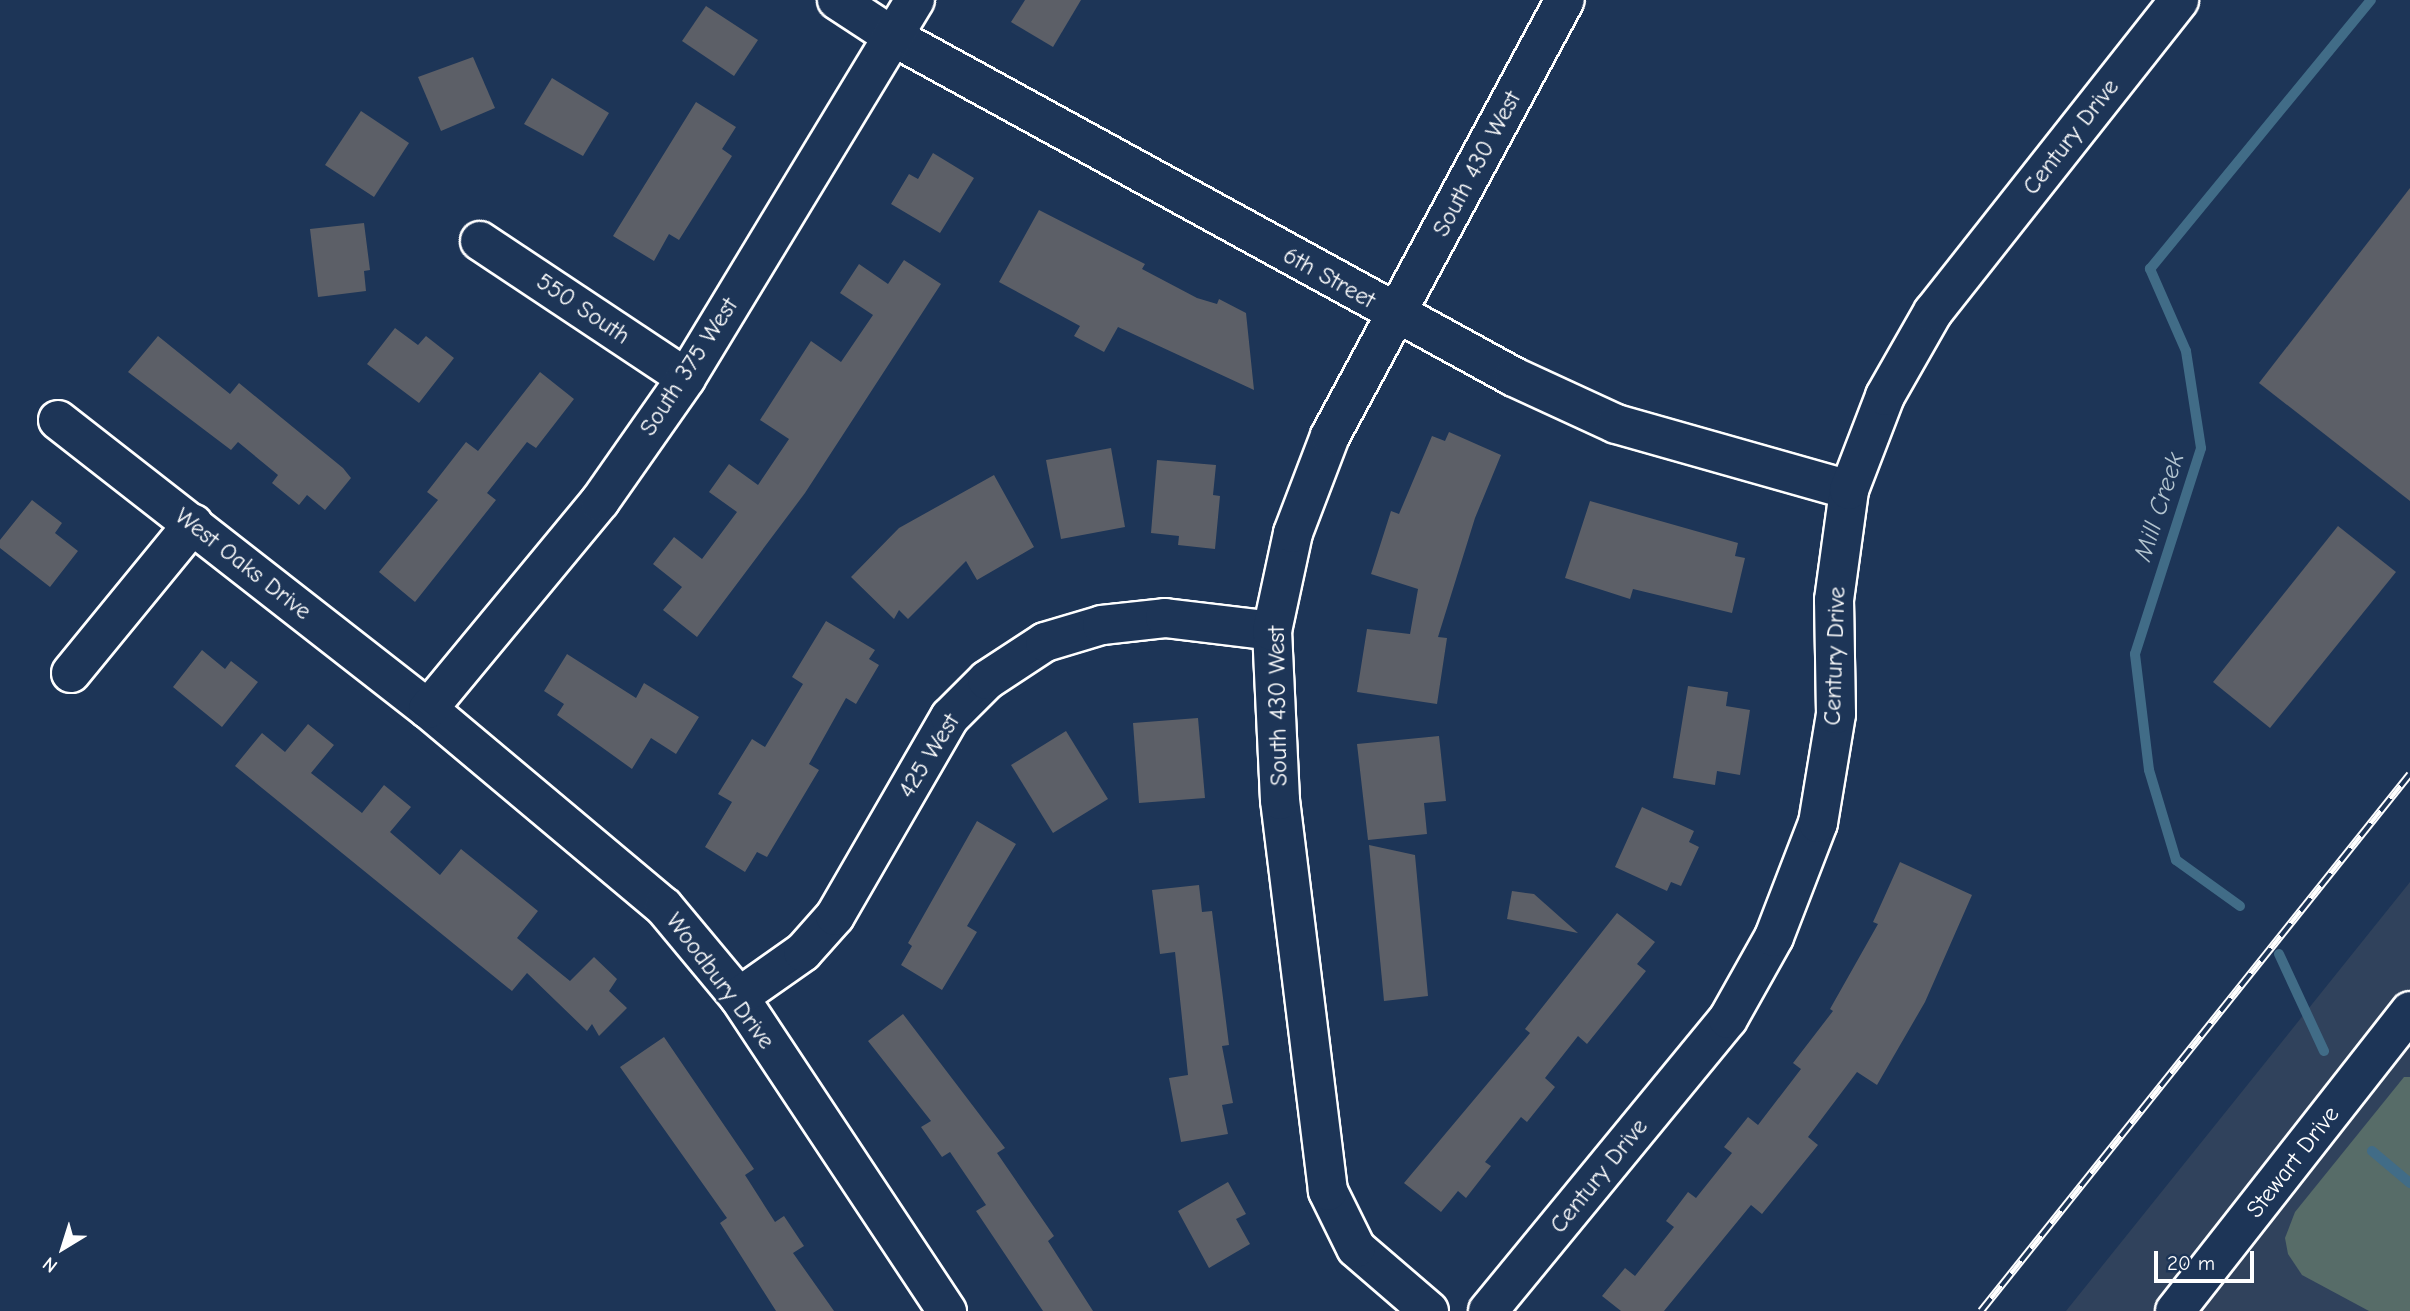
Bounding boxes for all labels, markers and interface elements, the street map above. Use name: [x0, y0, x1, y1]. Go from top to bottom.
street label: Century Drive: [2017, 73, 2125, 201]
street label: South 430 West: [1427, 86, 1527, 242]
street label: 6th Street: [1278, 241, 1380, 315]
street label: 550 South: [531, 267, 635, 351]
street label: South 375 West: [634, 293, 744, 441]
water label: Mill Creek: [2128, 449, 2192, 565]
street label: West Oaks Drive: [169, 502, 317, 626]
street label: Century Drive: [1818, 586, 1852, 726]
street label: South 430 West: [1262, 626, 1294, 786]
street label: 425 West: [892, 709, 966, 803]
street label: Woodbury Drive: [659, 907, 781, 1055]
street label: Stewart Drive: [2240, 1100, 2346, 1224]
street label: Century Drive: [1544, 1113, 1654, 1239]
north arrow: [28, 1213, 98, 1283]
scale bar: [2158, 1238, 2258, 1282]
text: 20 m: [2167, 1251, 2215, 1275]
text: N: [38, 1252, 62, 1277]

